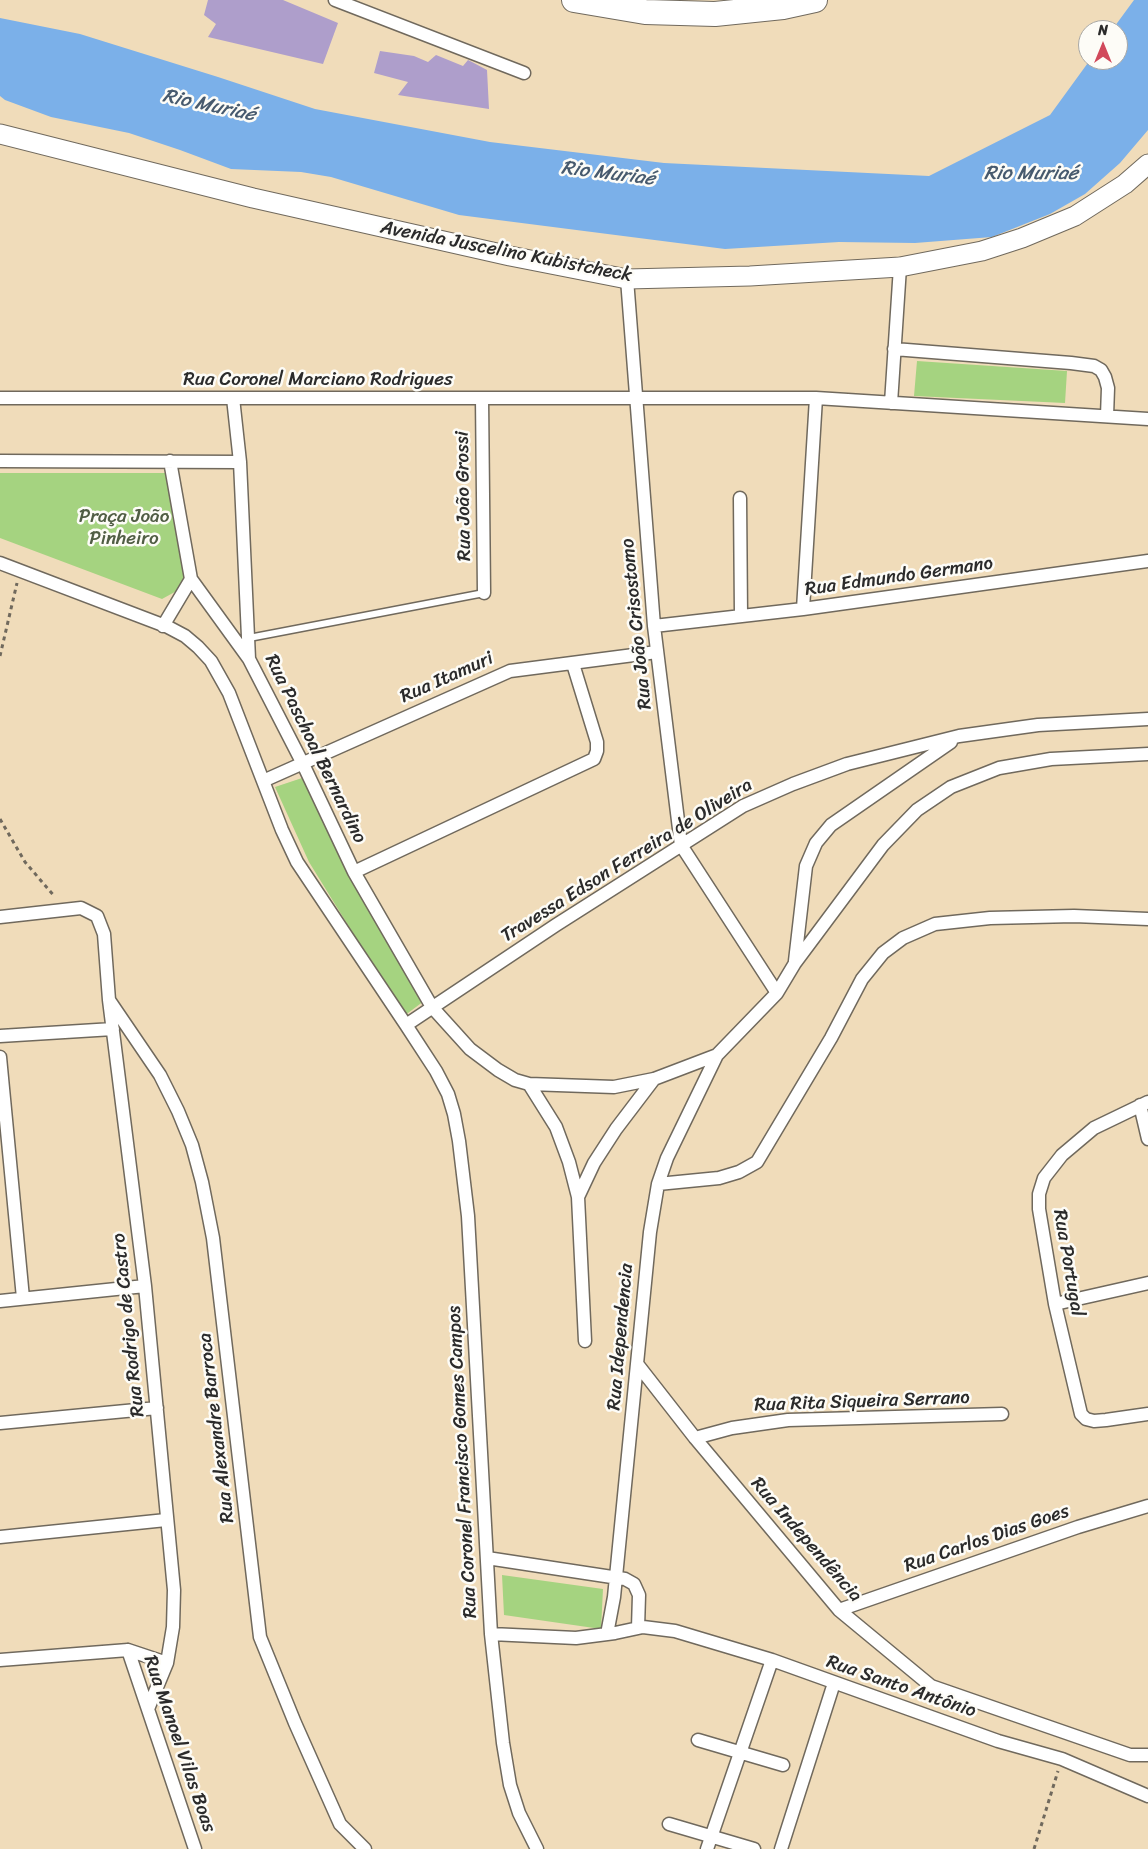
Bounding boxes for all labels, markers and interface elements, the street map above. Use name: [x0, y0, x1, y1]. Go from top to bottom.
text: N: [1098, 18, 1108, 43]
north arrow: [1078, 20, 1128, 70]
water label: Rio Muriaé: [160, 84, 258, 128]
water label: Rio Muriaé: [560, 156, 656, 192]
water label: Rio Muriaé: [984, 162, 1078, 186]
street label: Avenida Juscelino Kubistcheck: [378, 216, 634, 288]
street label: Rua Coronel Marciano Rodrigues: [183, 369, 453, 391]
street label: Rua João Grossi: [451, 431, 477, 561]
park label: Praça João Pinheiro: [79, 506, 169, 550]
street label: Rua João Crisostomo: [617, 537, 657, 711]
street label: Rua Edmundo Germano: [803, 553, 995, 601]
street label: Rua Itamuri: [397, 647, 497, 709]
street label: Rua Paschoal Bernardino: [259, 651, 371, 847]
street label: Travessa Edson Ferreira de Oliveira: [497, 774, 757, 948]
street label: Rua Portugal: [1047, 1208, 1089, 1318]
street label: Rua Rodrigo de Castro: [108, 1232, 150, 1418]
street label: Rua Idependencia: [603, 1263, 639, 1411]
street label: Rua Coronel Francisco Gomes Campos: [443, 1305, 483, 1619]
street label: Rua Alexandre Barroca: [194, 1332, 240, 1524]
street label: Rua Rita Siqueira Serrano: [754, 1387, 970, 1417]
street label: Rua Independência: [746, 1473, 866, 1607]
street label: Rua Carlos Dias Goes: [902, 1500, 1072, 1578]
street label: Rua Santo Antônio: [823, 1651, 979, 1723]
street label: Rua Manoel Vilas Boas: [138, 1652, 220, 1836]

